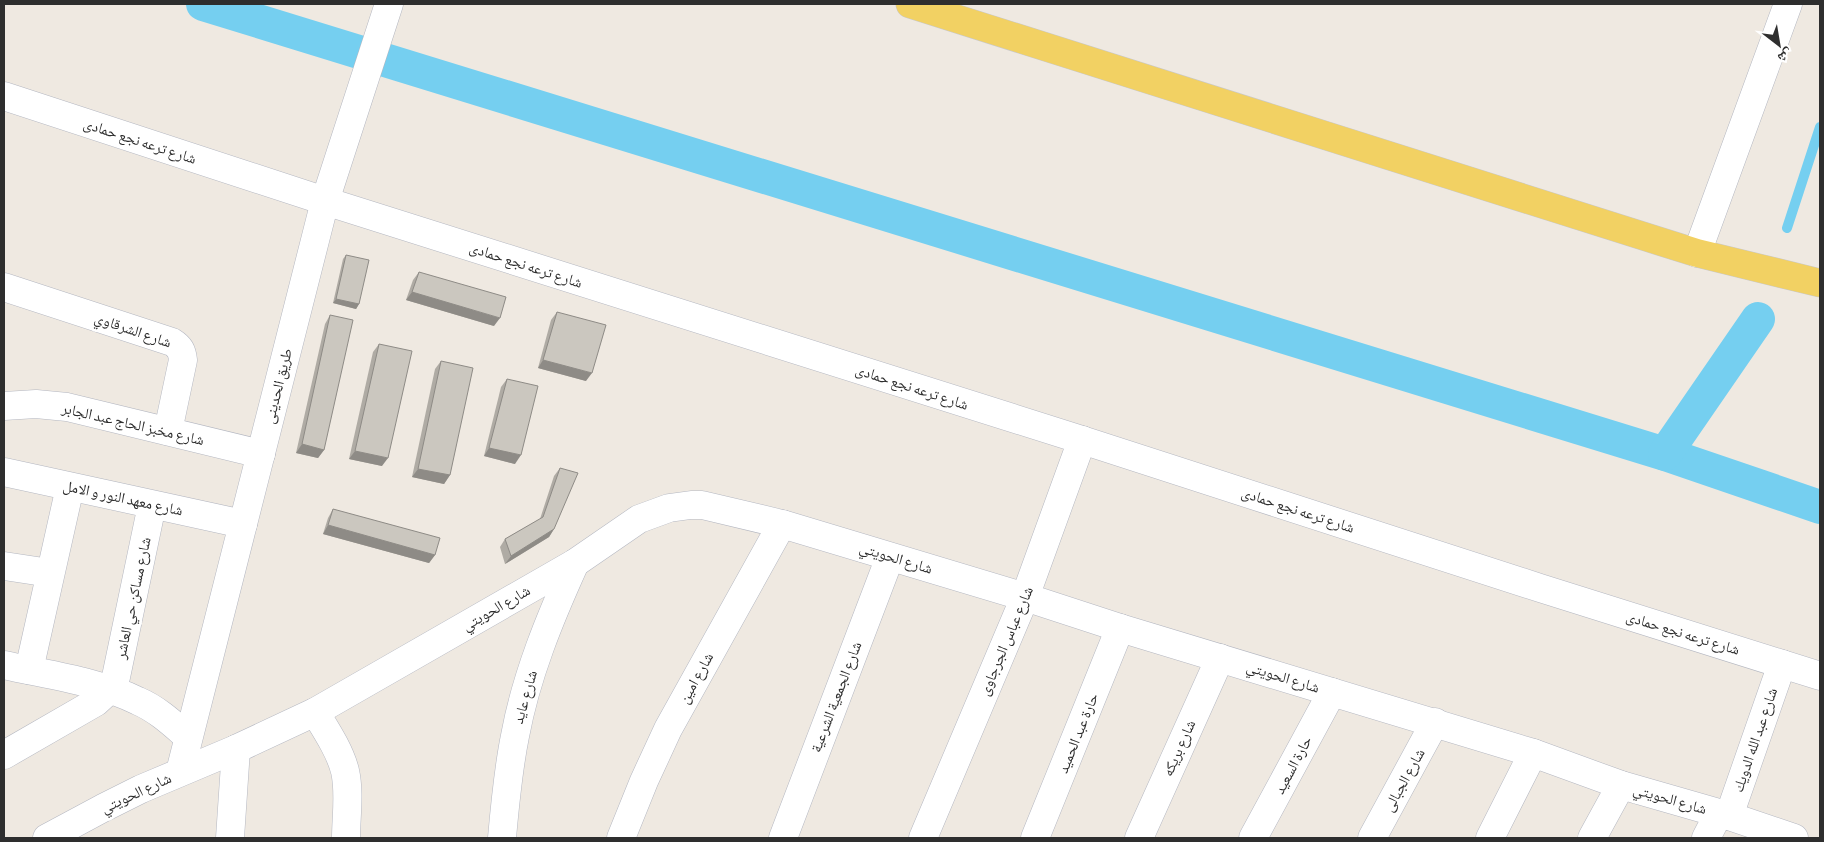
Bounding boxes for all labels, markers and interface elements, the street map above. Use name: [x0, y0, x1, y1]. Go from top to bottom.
north arrow: [1754, 20, 1804, 70]
text: ش: [1775, 45, 1795, 65]
street label: شارع ترعه نجع حمادى: [81, 116, 198, 169]
street label: شارع ترعه نجع حمادى: [467, 240, 584, 293]
street label: شارع الشرقاوي: [91, 310, 173, 354]
street label: طريق الحدينى: [262, 347, 297, 426]
street label: شارع ترعه نجع حمادى: [853, 362, 970, 415]
street label: شارع مخبز الحاج عبد الجابر: [59, 401, 206, 450]
street label: شارع معهد النور و الامل: [61, 478, 184, 521]
street label: شارع ترعه نجع حمادى: [1239, 485, 1356, 538]
street label: شارع مساكن حي العاشر: [113, 536, 157, 662]
street label: شارع الحويتي: [856, 540, 934, 580]
street label: شارع الحويتي: [460, 583, 535, 637]
street label: شارع عباس الجرجاوى: [977, 584, 1038, 699]
street label: شارع ترعه نجع حمادى: [1624, 609, 1741, 660]
street label: شارع الجمعية الشرعية: [808, 640, 866, 755]
street label: شارع امين: [676, 650, 718, 707]
street label: شارع الحويتي: [1243, 659, 1321, 699]
street label: شارع عايد: [511, 669, 542, 726]
street label: شارع عبد الله الدويك: [1731, 686, 1782, 795]
street label: حارة عبد الحميد: [1056, 691, 1102, 776]
street label: شارع بريكه: [1160, 718, 1200, 779]
street label: حارة السعيد: [1272, 733, 1316, 797]
street label: شارع الجبالى: [1381, 746, 1430, 815]
street label: شارع الحويتي: [99, 771, 175, 820]
street label: شارع الحويتي: [1630, 782, 1708, 821]

